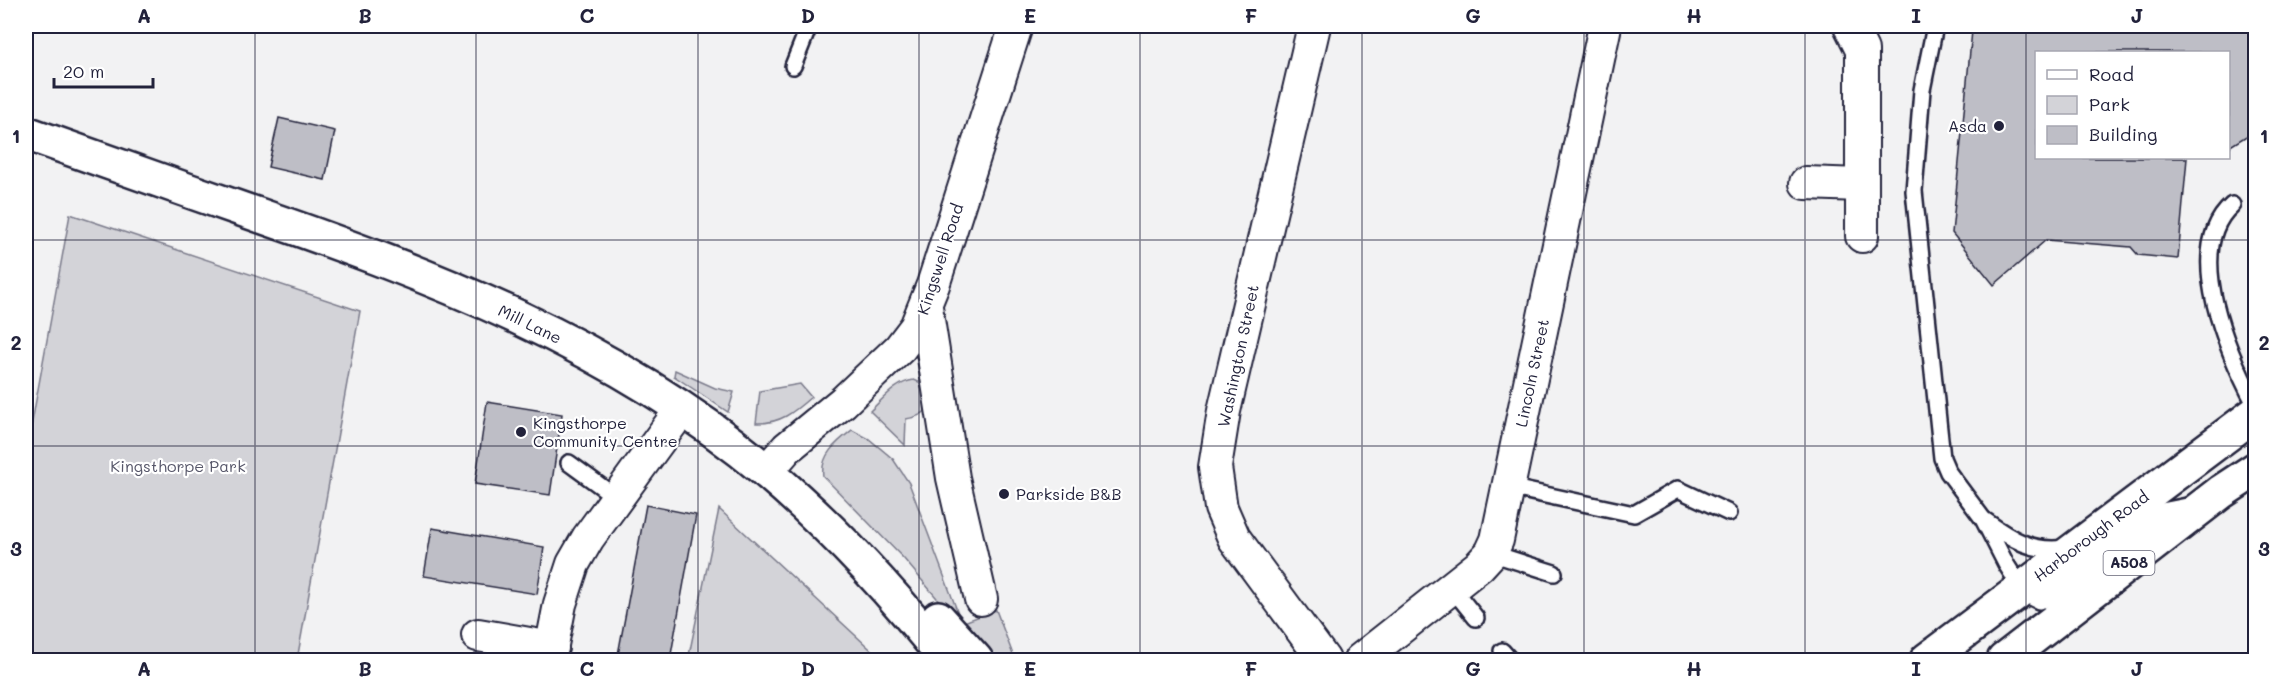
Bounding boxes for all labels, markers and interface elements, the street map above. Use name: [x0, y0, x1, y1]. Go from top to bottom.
text: A: [137, 2, 151, 28]
text: B: [358, 2, 372, 28]
text: C: [580, 2, 595, 28]
text: D: [801, 2, 815, 28]
text: E: [1024, 2, 1036, 28]
text: F: [1245, 2, 1258, 28]
text: G: [1465, 2, 1481, 28]
text: H: [1686, 2, 1702, 28]
text: I: [1911, 2, 1921, 28]
text: J: [2130, 2, 2144, 28]
scale bar: [54, 51, 153, 89]
legend: [2035, 51, 2230, 159]
text: 20 m: [63, 59, 104, 83]
text: Road: [2089, 62, 2134, 86]
text: Park: [2089, 92, 2130, 116]
place label: Asda: [1948, 115, 1987, 136]
marker: Asda: [1992, 119, 2006, 133]
text: 1: [12, 122, 20, 148]
text: Building: [2089, 122, 2157, 146]
text: 1: [2260, 122, 2268, 148]
street label: Kingswell Road: [912, 201, 967, 317]
street label: Washington Street: [1212, 283, 1263, 429]
street label: Mill Lane: [495, 299, 565, 348]
street label: Lincoln Street: [1510, 317, 1553, 429]
text: 2: [10, 329, 22, 355]
text: 2: [2258, 329, 2270, 355]
place label: Kingsthorpe Community Centre: [533, 412, 678, 451]
marker: Kingsthorpe Community Centre: [514, 425, 528, 439]
park label: Kingsthorpe Park: [110, 455, 246, 476]
place label: Parkside B&B: [1016, 483, 1122, 504]
street label: Harborough Road: [2029, 485, 2152, 586]
marker: Parkside B&B: [997, 487, 1011, 501]
text: 3: [10, 535, 22, 561]
text: 3: [2258, 535, 2270, 561]
road number: A508: [2104, 551, 2154, 575]
text: A: [137, 655, 151, 681]
text: B: [358, 655, 372, 681]
text: C: [580, 655, 595, 681]
text: D: [801, 655, 815, 681]
text: E: [1024, 655, 1036, 681]
text: F: [1245, 655, 1258, 681]
text: G: [1465, 655, 1481, 681]
text: H: [1686, 655, 1702, 681]
text: I: [1911, 655, 1921, 681]
text: J: [2130, 655, 2144, 681]

